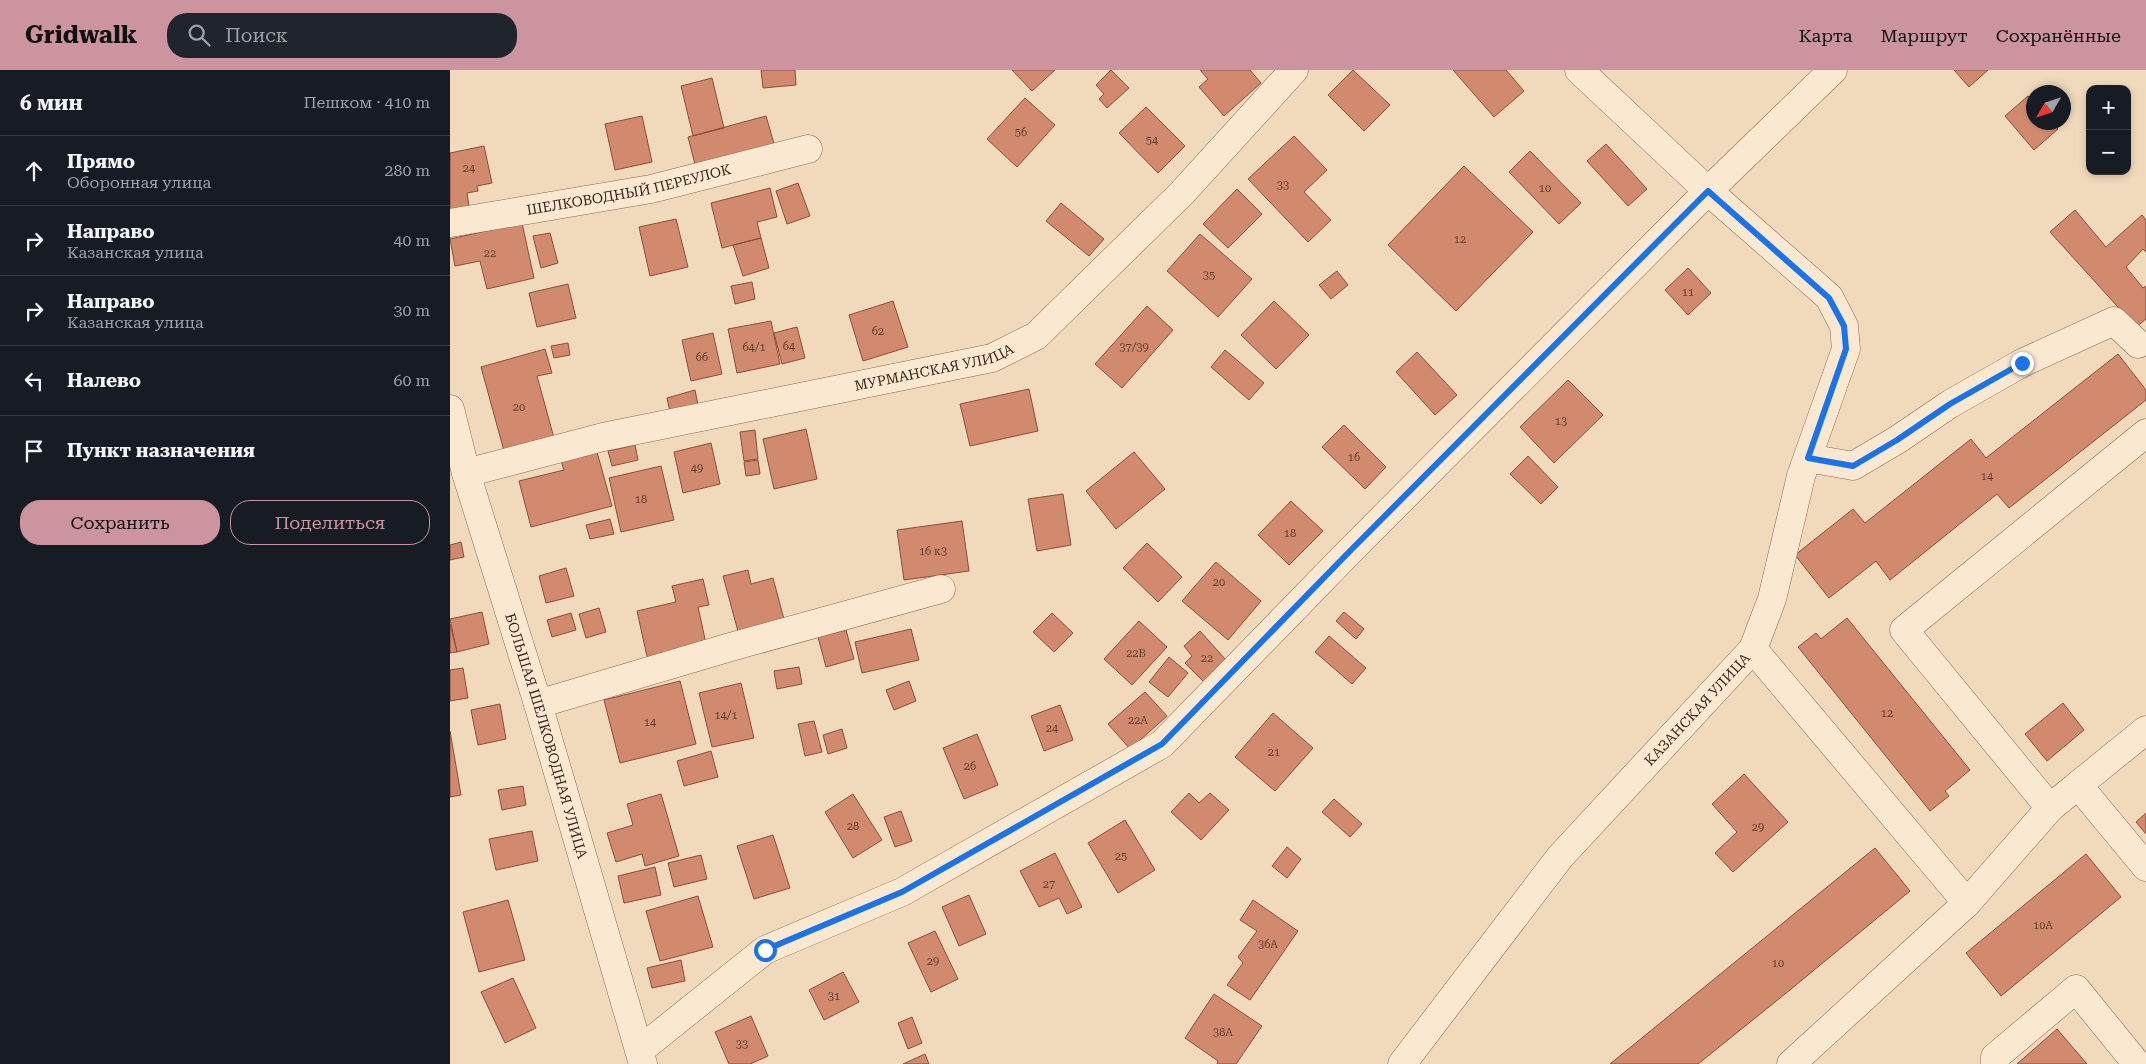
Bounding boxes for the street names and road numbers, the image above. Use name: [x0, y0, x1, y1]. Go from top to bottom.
street label: ШЕЛКОВОДНЫЙ ПЕРЕУЛОК: [525, 161, 733, 218]
street label: МУРМАНСКАЯ УЛИЦА: [853, 340, 1016, 394]
street label: БОЛЬШАЯ ШЕЛКОВОДНАЯ УЛИЦА: [502, 611, 591, 861]
street label: КАЗАНСКАЯ УЛИЦА: [1641, 650, 1753, 769]

